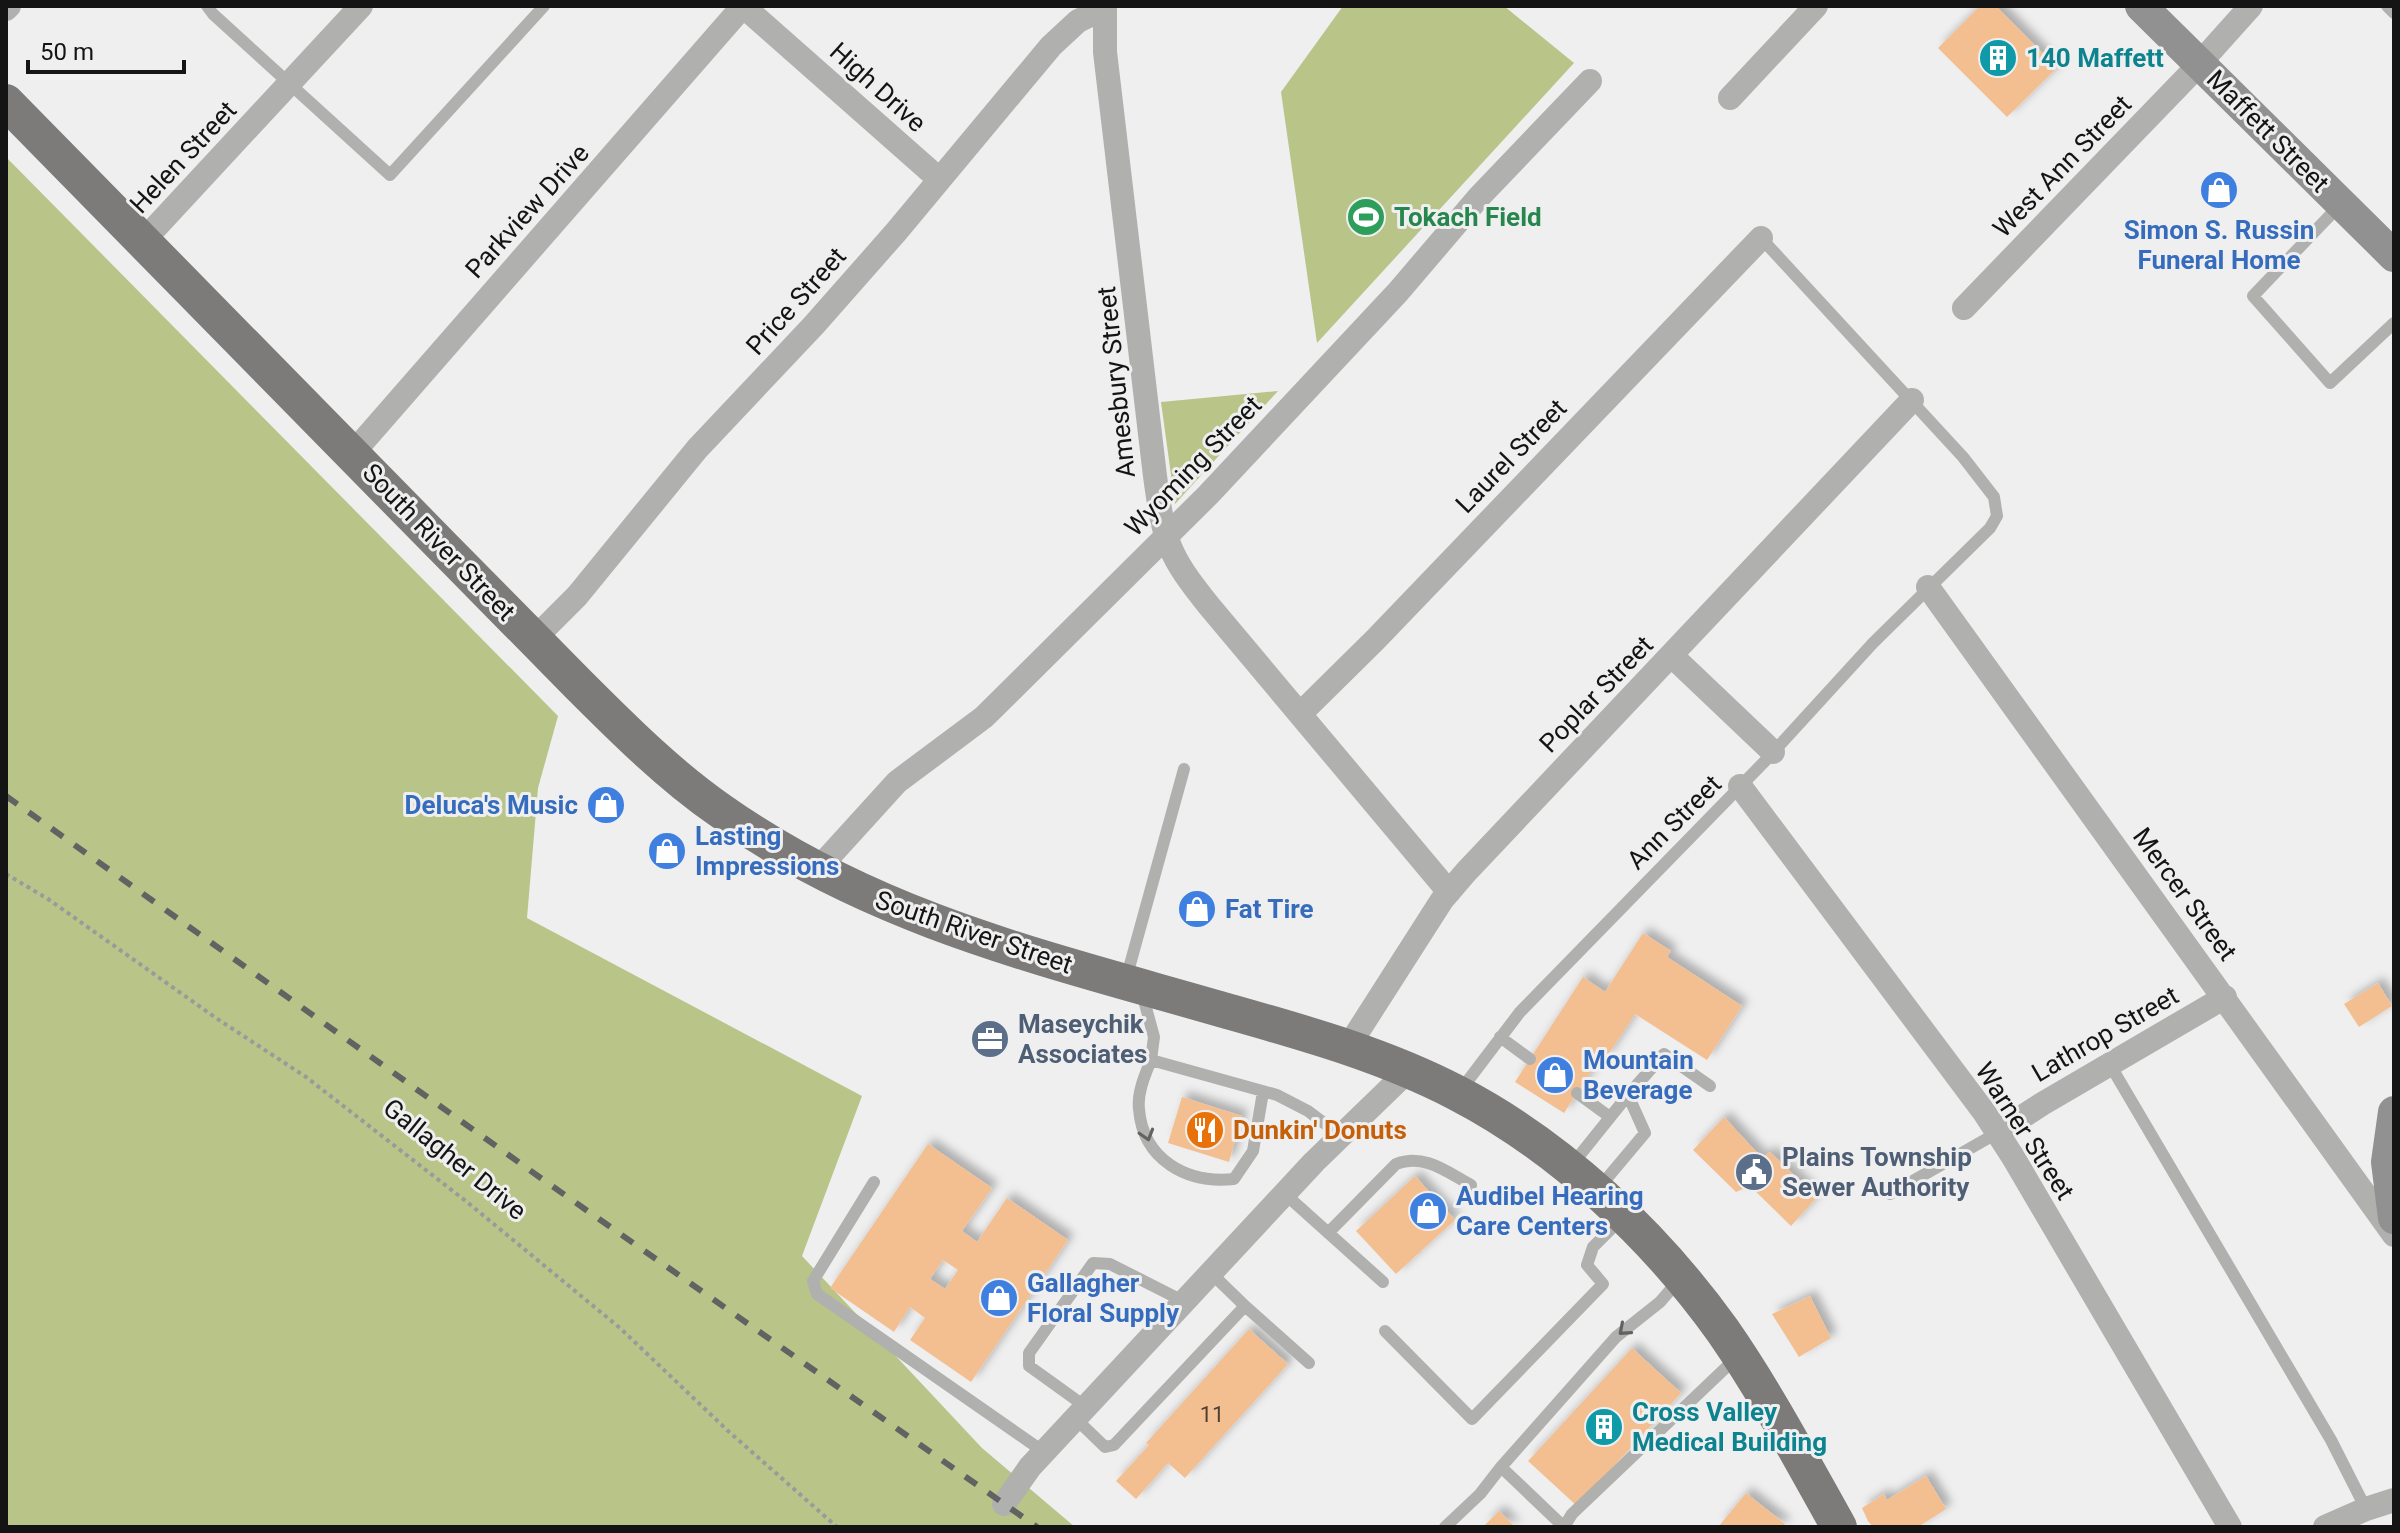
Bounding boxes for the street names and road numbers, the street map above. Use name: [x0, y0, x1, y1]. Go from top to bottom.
street label: High Drive: [824, 36, 932, 138]
street label: Maffett Street: [2201, 64, 2335, 198]
street label: West Ann Street: [1987, 89, 2137, 243]
street label: Helen Street: [124, 95, 242, 219]
street label: Parkview Drive: [459, 138, 595, 284]
street label: Price Street: [740, 241, 852, 361]
street label: Amesbury Street: [1091, 285, 1141, 479]
street label: Wyoming Street: [1119, 390, 1267, 542]
street label: Laurel Street: [1449, 393, 1573, 519]
street label: South River Street: [357, 457, 521, 627]
street label: Poplar Street: [1533, 630, 1659, 758]
street label: Ann Street: [1621, 769, 1727, 875]
street label: Mercer Street: [2127, 822, 2243, 966]
street label: South River Street: [872, 884, 1076, 980]
street label: Lathrop Street: [2026, 980, 2184, 1088]
street label: Warner Street: [1969, 1057, 2081, 1205]
street label: Gallagher Drive: [378, 1092, 532, 1226]

